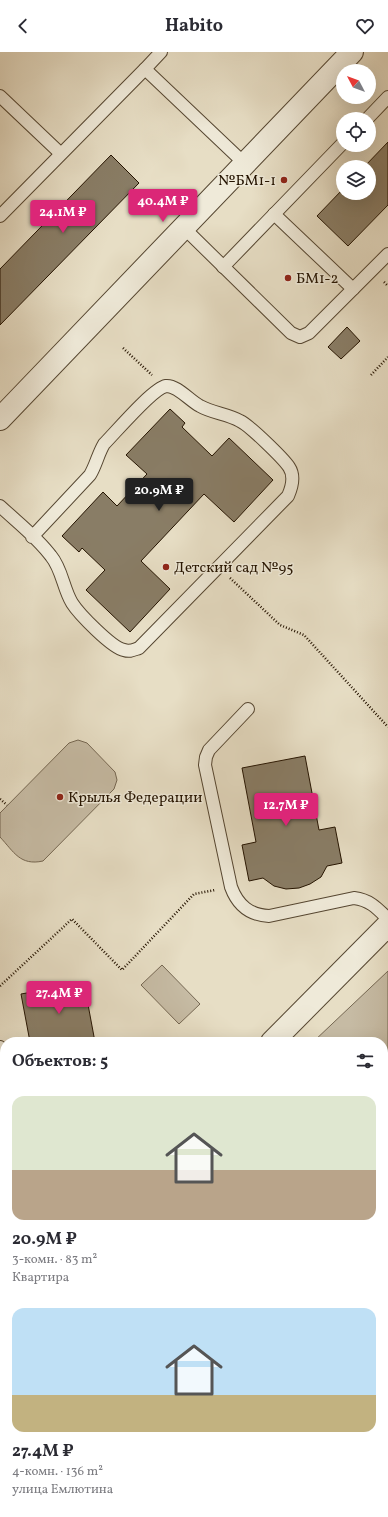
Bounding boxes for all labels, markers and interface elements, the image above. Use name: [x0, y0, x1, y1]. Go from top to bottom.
text: Habito: [165, 14, 223, 39]
icon: back: [12, 15, 34, 37]
icon: heart: [354, 15, 376, 37]
north arrow: [336, 64, 376, 104]
map controls: [336, 64, 376, 200]
button: locate: [336, 112, 376, 152]
button: layers: [336, 160, 376, 200]
place label: №БМ1-1: [218, 171, 276, 192]
marker: №БМ1-1: [279, 175, 289, 185]
pin: 40.4M ₽: [126, 189, 200, 223]
text: 40.4M ₽: [137, 193, 189, 211]
pin: 24.1M ₽: [26, 200, 100, 234]
text: 24.1M ₽: [39, 204, 87, 222]
place label: БМ1-2: [296, 269, 339, 290]
marker: БМ1-2: [283, 273, 293, 283]
pin: 20.9M ₽: [122, 478, 196, 512]
text: 20.9M ₽: [134, 482, 184, 500]
place label: Детский сад №95: [174, 558, 293, 579]
marker: Детский сад №95: [161, 562, 171, 572]
place label: Крылья Федерации: [68, 788, 202, 809]
marker: Крылья Федерации: [55, 792, 65, 802]
pin: 12.7M ₽: [249, 793, 323, 827]
text: 12.7M ₽: [263, 797, 309, 815]
pin: 27.4M ₽: [22, 981, 96, 1015]
text: 27.4M ₽: [35, 985, 83, 1003]
text: Объектов: 5: [12, 1050, 108, 1073]
icon: filters: [354, 1050, 376, 1072]
icon: home: [158, 1122, 230, 1194]
text: 20.9M ₽: [12, 1228, 77, 1251]
text: 3-комн. · 83 m²: [12, 1251, 97, 1269]
text: Квартира: [12, 1269, 69, 1287]
icon: home: [158, 1334, 230, 1406]
text: 27.4M ₽: [12, 1440, 74, 1463]
text: 4-комн. · 136 m²: [12, 1463, 103, 1481]
text: улица Емлютина: [12, 1481, 113, 1499]

